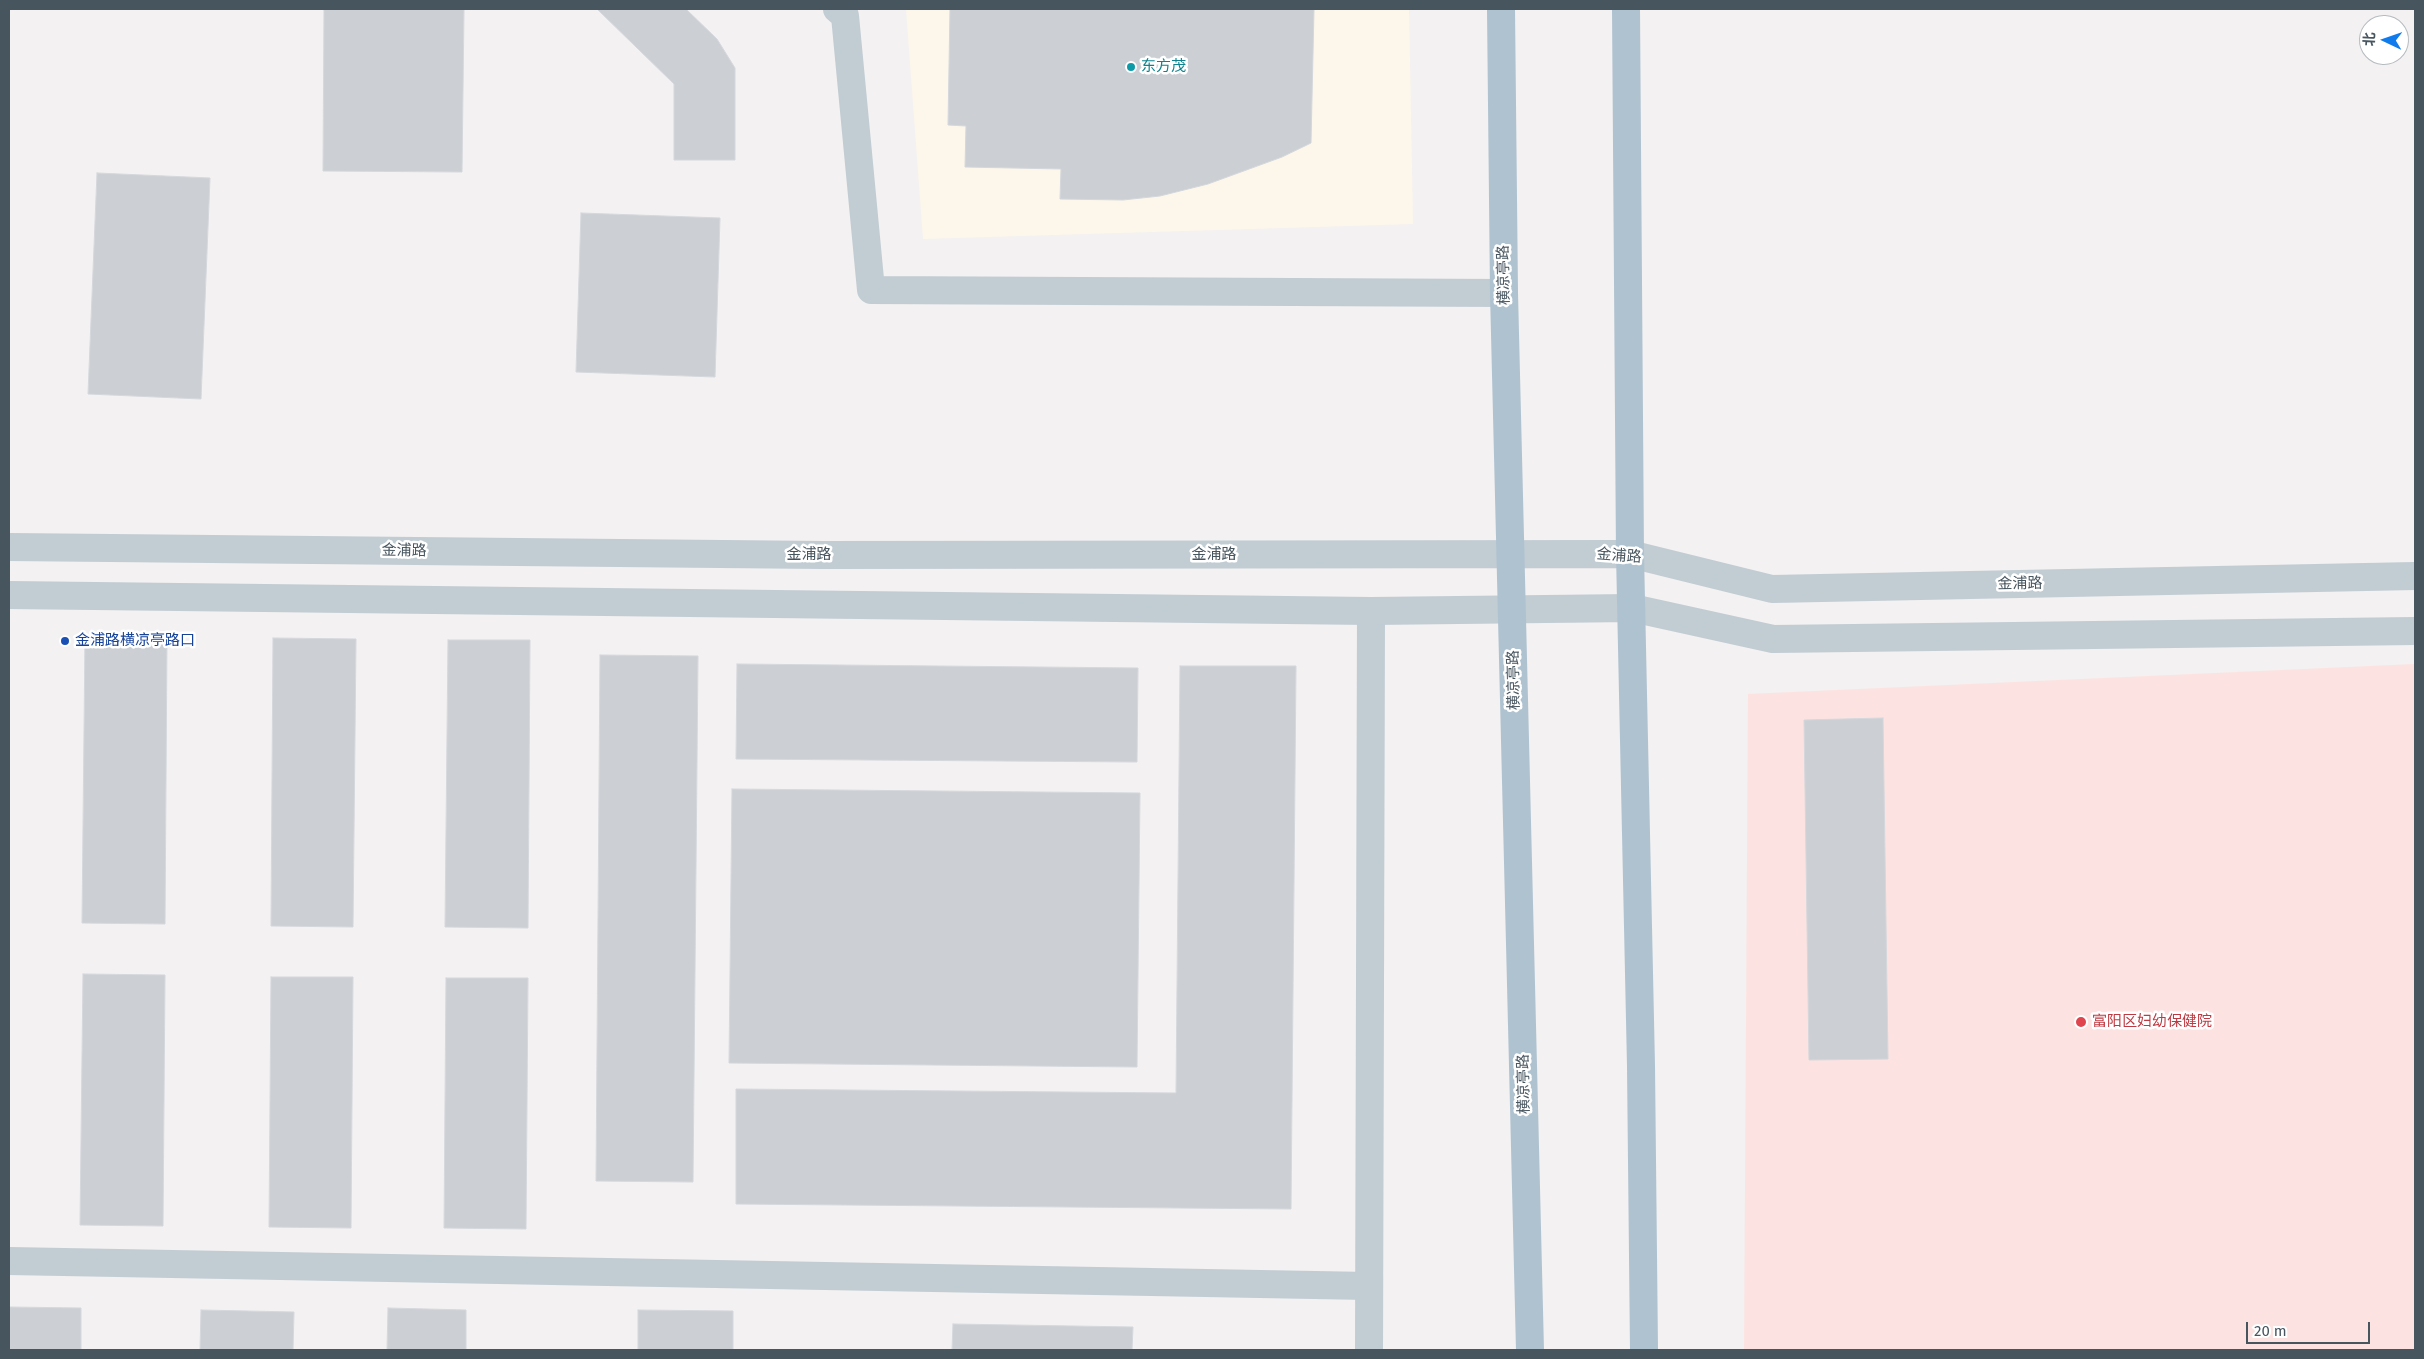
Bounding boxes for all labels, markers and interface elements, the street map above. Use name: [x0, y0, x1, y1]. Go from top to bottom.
north arrow: [2359, 15, 2409, 65]
text: 北: [2361, 32, 2378, 47]
place label: 东方茂: [1141, 58, 1186, 76]
marker: 东方茂: [1125, 61, 1137, 73]
street label: 横凉亭路: [1494, 245, 1514, 305]
street label: 金浦路: [381, 542, 427, 560]
street label: 金浦路: [1596, 545, 1642, 567]
street label: 金浦路: [787, 546, 831, 564]
street label: 金浦路: [1192, 546, 1236, 564]
street label: 金浦路: [1997, 575, 2043, 593]
place label: 金浦路横凉亭路口: [75, 632, 195, 650]
marker: 金浦路横凉亭路口: [59, 635, 71, 647]
street label: 横凉亭路: [1504, 650, 1524, 710]
place label: 富阳区妇幼保健院: [2092, 1013, 2212, 1031]
marker: 富阳区妇幼保健院: [2074, 1015, 2088, 1029]
street label: 横凉亭路: [1514, 1054, 1534, 1114]
scale bar: [2249, 1312, 2373, 1344]
text: 20 m: [2254, 1322, 2287, 1340]

